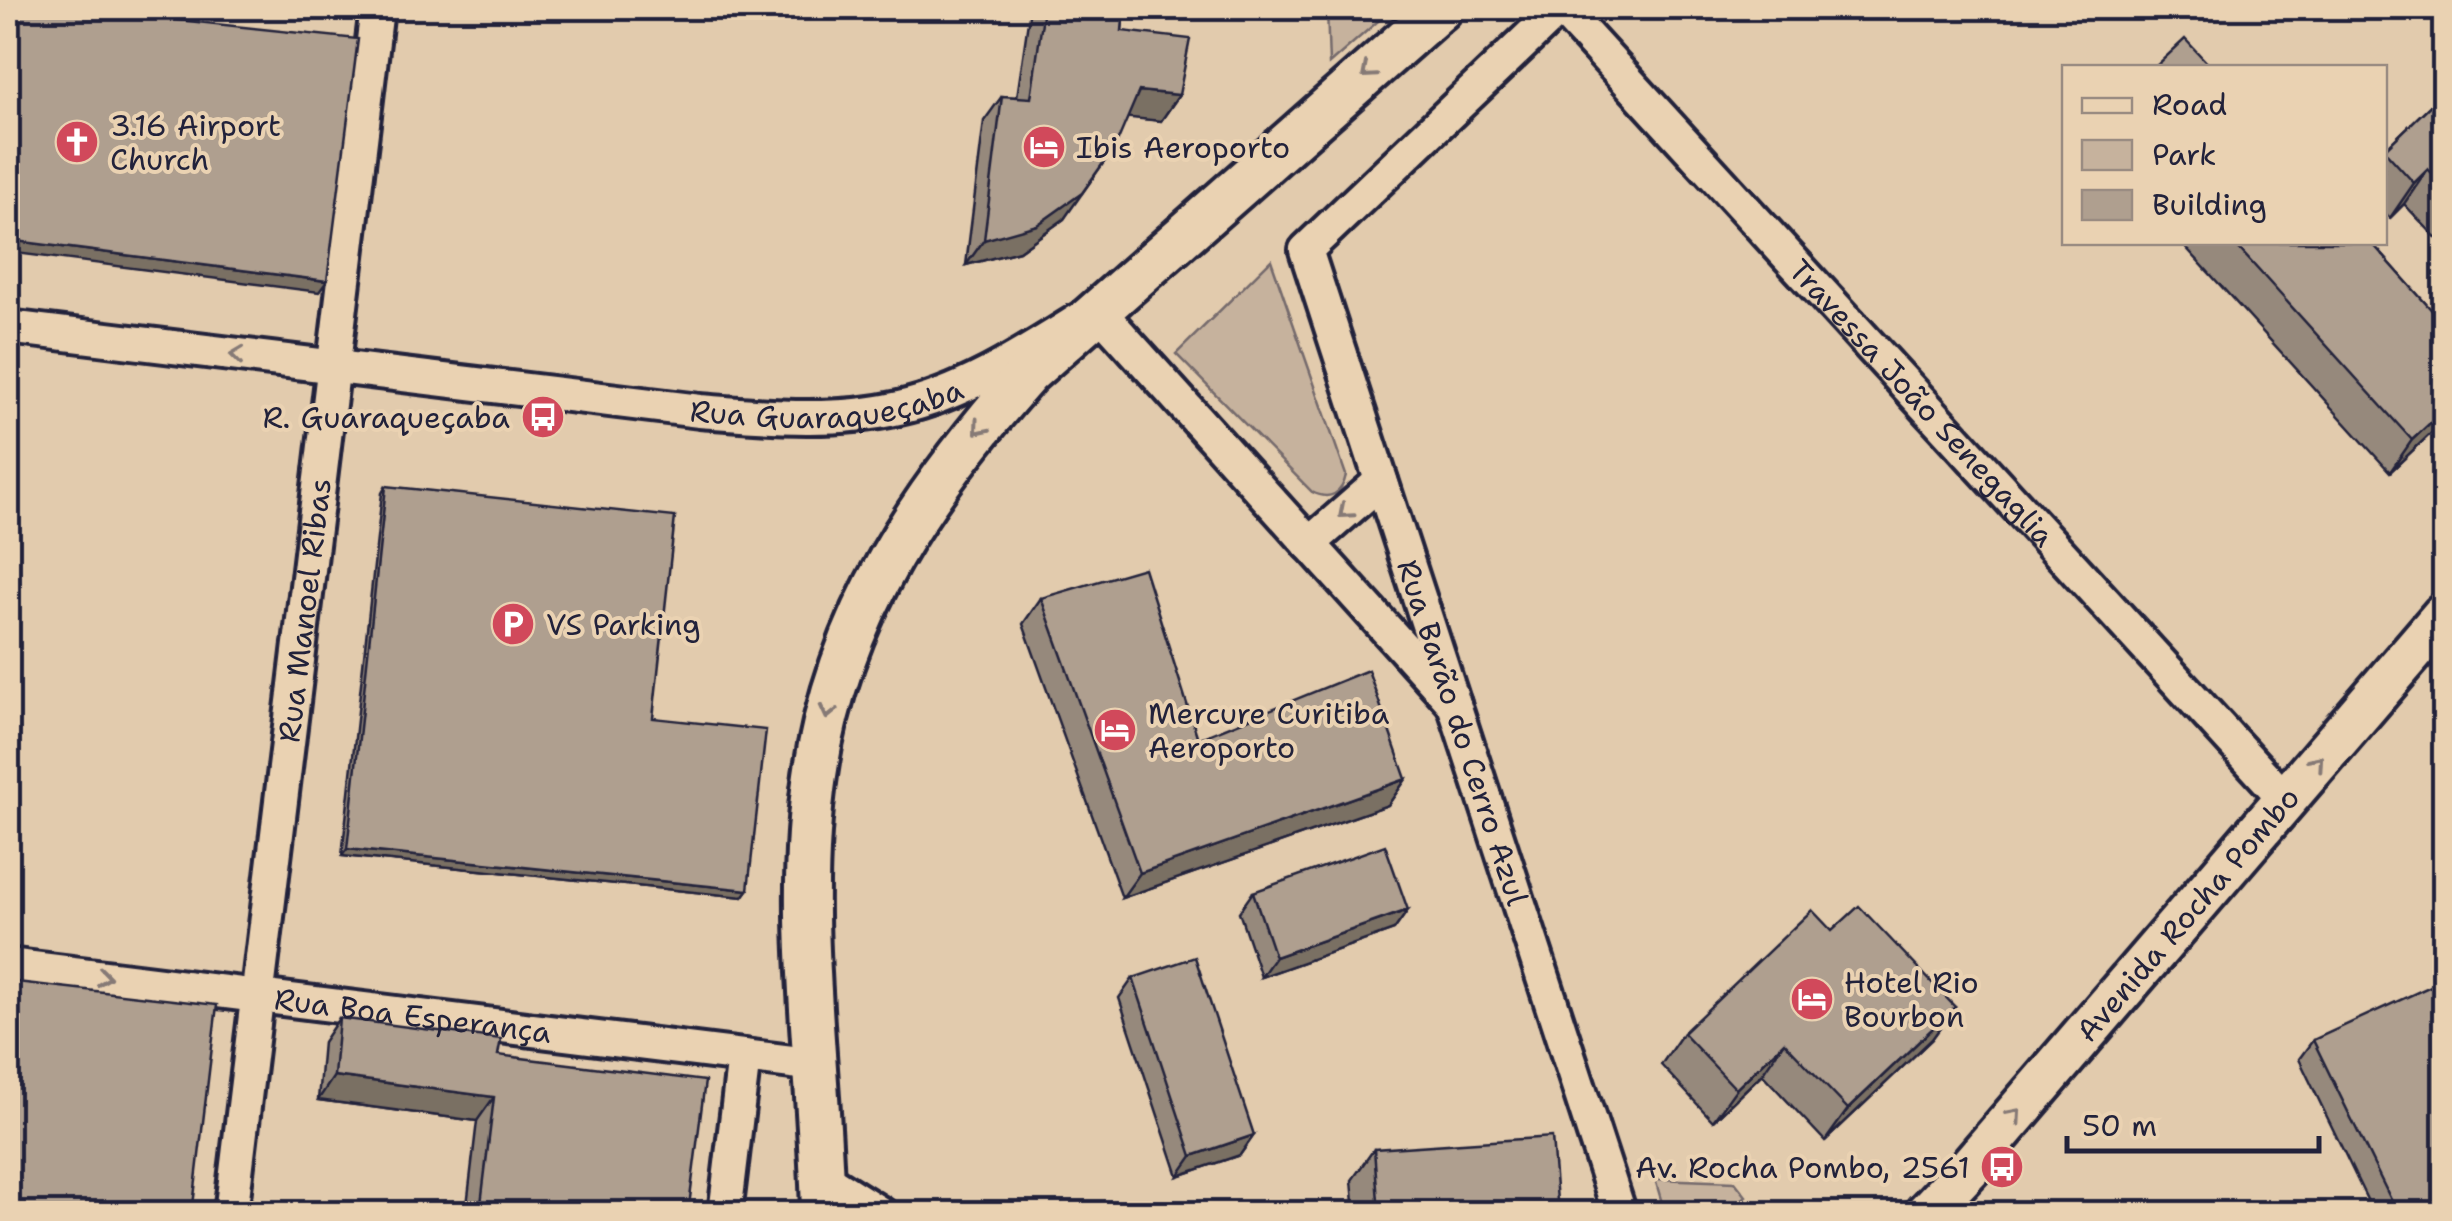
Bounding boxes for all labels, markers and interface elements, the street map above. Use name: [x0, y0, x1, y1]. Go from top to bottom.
one-way arrow: [1361, 60, 1380, 78]
legend: [2062, 65, 2387, 245]
text: Road: [2152, 84, 2227, 125]
place label: 3.16 Airport Church: [110, 105, 281, 180]
church icon: 3.16 Airport Church: [54, 119, 100, 165]
hotel icon: Ibis Aeroporto: [1021, 124, 1067, 170]
place label: Ibis Aeroporto: [1076, 127, 1290, 168]
text: Park: [2152, 134, 2216, 175]
text: Building: [2152, 184, 2267, 225]
street label: Travessa João Senegaglia: [1780, 250, 2065, 555]
one-way arrow: [229, 345, 245, 366]
street label: Rua Guaraqueçaba: [689, 368, 970, 438]
bus stop icon: R. Guaraqueçaba: [520, 394, 566, 440]
place label: R. Guaraqueçaba: [263, 397, 510, 438]
one-way arrow: [973, 417, 991, 435]
street label: Rua Manoel Ribas: [268, 476, 340, 745]
one-way arrow: [1338, 501, 1357, 519]
street label: Rua Barão do Cerro Azul: [1388, 554, 1538, 910]
parking icon: VS Parking: [490, 601, 536, 647]
place label: VS Parking: [546, 604, 701, 645]
place label: Mercure Curitiba Aeroporto: [1148, 693, 1390, 768]
one-way arrow: [819, 704, 840, 721]
hotel icon: Mercure Curitiba Aeroporto: [1092, 707, 1138, 753]
one-way arrow: [2306, 755, 2324, 774]
street label: Avenida Rocha Pombo: [2066, 778, 2308, 1050]
place label: Hotel Rio Bourbon: [1844, 962, 1979, 1037]
one-way arrow: [97, 966, 113, 987]
hotel icon: Hotel Rio Bourbon: [1789, 976, 1835, 1022]
street label: Rua Boa Esperança: [272, 978, 554, 1053]
scale bar: [2067, 1091, 2320, 1153]
text: 50 m: [2082, 1105, 2157, 1146]
one-way arrow: [2003, 1108, 2021, 1127]
bus stop icon: Av. Rocha Pombo, 2561: [1979, 1144, 2025, 1190]
place label: Av. Rocha Pombo, 2561: [1635, 1147, 1970, 1188]

